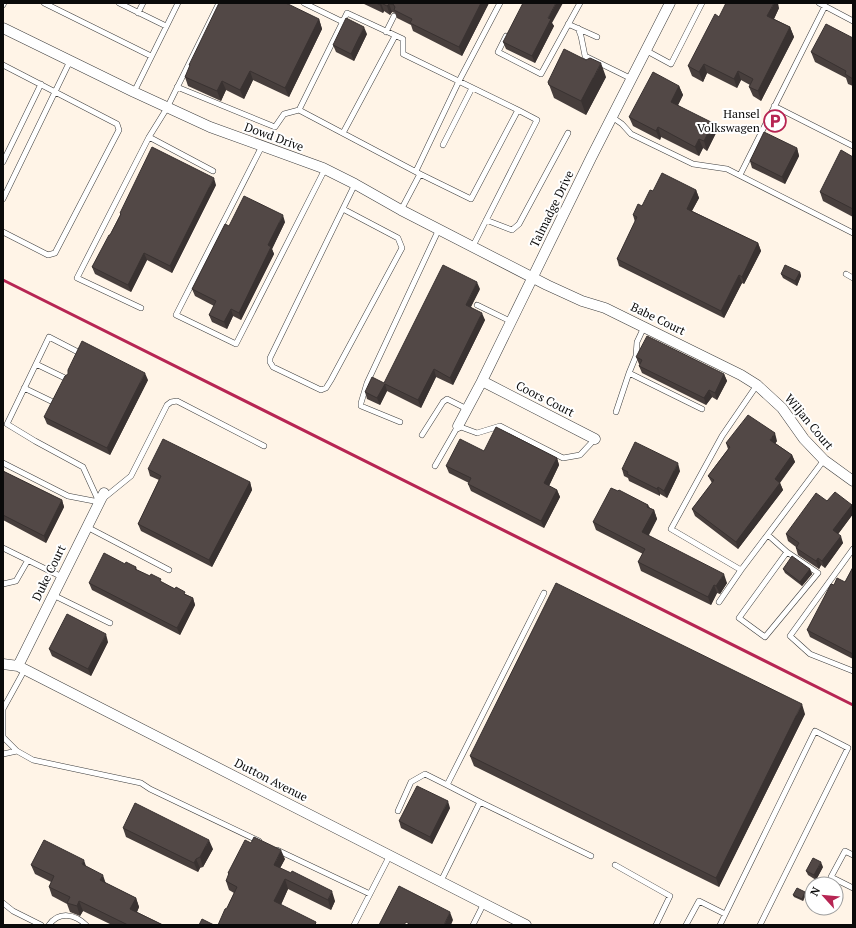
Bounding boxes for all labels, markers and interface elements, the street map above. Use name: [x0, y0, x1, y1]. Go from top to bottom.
place label: Hansel Volkswagen: [697, 106, 760, 135]
parking icon: Hansel Volkswagen: [762, 108, 788, 134]
street label: Dowd Drive: [243, 119, 306, 154]
street label: Talmadge Drive: [526, 168, 577, 250]
street label: Babe Court: [628, 299, 688, 338]
street label: Coors Court: [514, 377, 577, 420]
street label: Wiljan Court: [782, 391, 837, 453]
street label: Duke Court: [29, 542, 69, 603]
street label: Dutton Avenue: [232, 755, 310, 804]
north arrow: [804, 876, 844, 916]
text: N: [807, 884, 824, 898]

